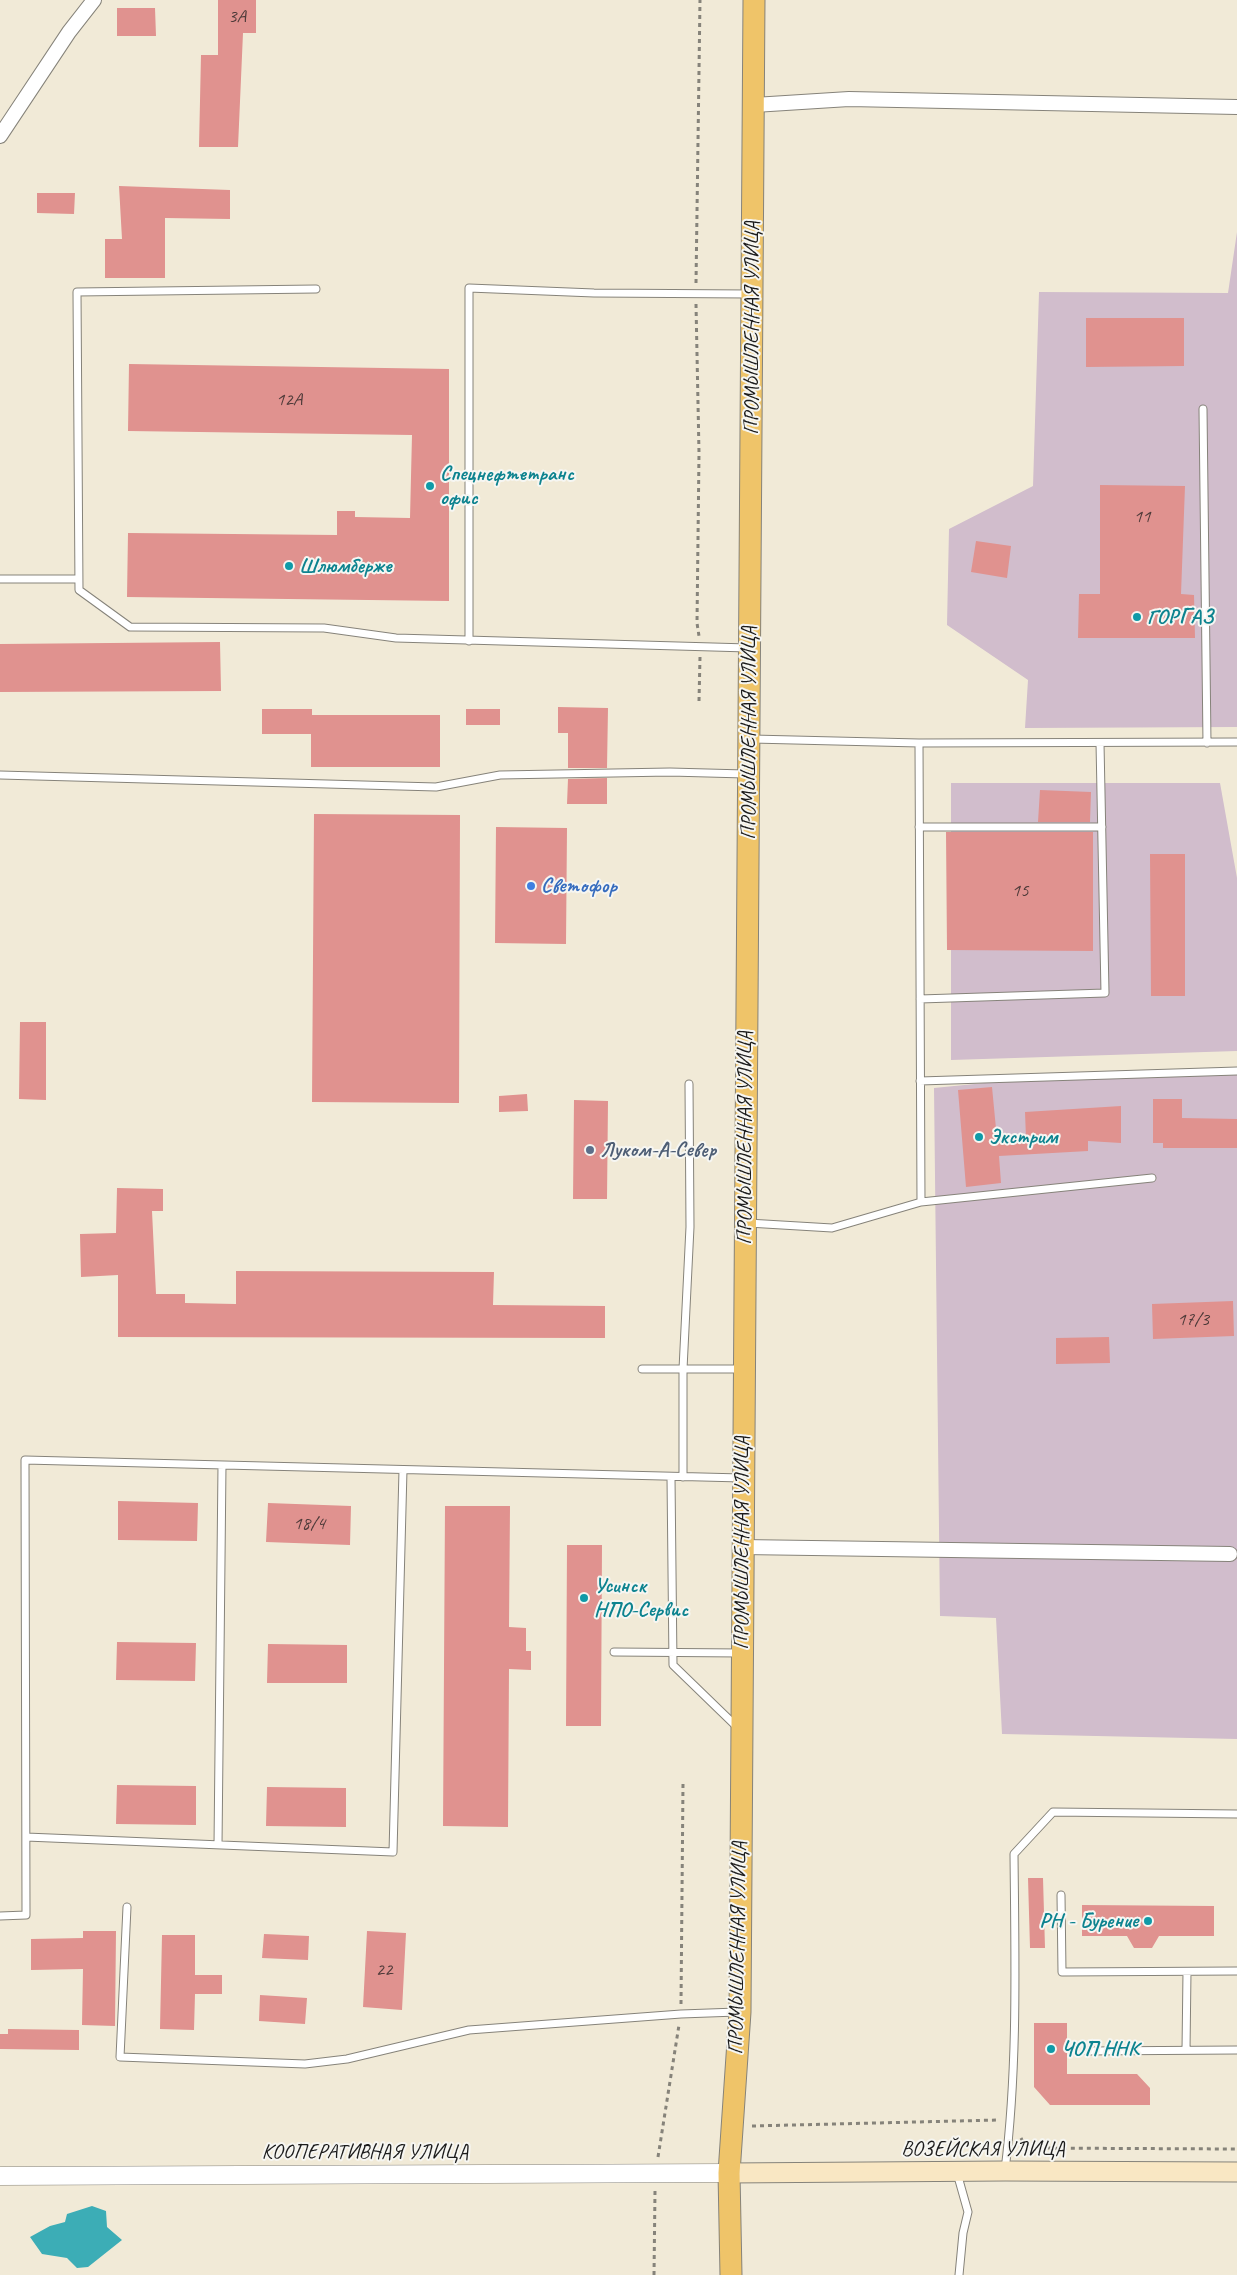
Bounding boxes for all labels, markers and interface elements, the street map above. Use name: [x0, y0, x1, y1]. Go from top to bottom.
house number: 3А: [228, 6, 246, 28]
street label: ПРОМЫШЛЕННАЯ УЛИЦА: [739, 221, 765, 435]
house number: 12А: [276, 389, 302, 411]
place label: Спецнефтетранс офис: [440, 461, 574, 511]
marker: Спецнефтетранс офис: [424, 480, 436, 492]
house number: 11: [1133, 506, 1151, 528]
place label: Шлюмберже: [299, 553, 392, 579]
marker: Шлюмберже: [283, 560, 295, 572]
place label: ГОРГАЗ: [1147, 604, 1213, 630]
marker: ГОРГАЗ: [1131, 611, 1143, 623]
street label: ПРОМЫШЛЕННАЯ УЛИЦА: [736, 626, 762, 840]
place label: Светофор: [541, 873, 617, 899]
marker: Светофор: [525, 880, 537, 892]
house number: 15: [1011, 880, 1029, 902]
street label: ПРОМЫШЛЕННАЯ УЛИЦА: [732, 1031, 758, 1245]
place label: Экстрим: [989, 1124, 1058, 1150]
marker: Экстрим: [973, 1131, 985, 1143]
place label: Луком-А-Север: [600, 1137, 716, 1163]
marker: Луком-А-Север: [584, 1144, 596, 1156]
house number: 17/3: [1177, 1309, 1209, 1331]
street label: ПРОМЫШЛЕННАЯ УЛИЦА: [729, 1436, 755, 1650]
house number: 18/4: [293, 1513, 325, 1535]
place label: Усинск НПО-Сервис: [594, 1573, 688, 1623]
marker: Усинск НПО-Сервис: [578, 1592, 590, 1604]
street label: ПРОМЫШЛЕННАЯ УЛИЦА: [724, 1841, 752, 2055]
place label: РН - Бурение: [1039, 1908, 1138, 1934]
marker: РН - Бурение: [1142, 1915, 1154, 1927]
house number: 22: [375, 1959, 393, 1981]
place label: ЧОП ННК: [1061, 2036, 1139, 2062]
marker: ЧОП ННК: [1045, 2043, 1057, 2055]
street label: ВОЗЕЙСКАЯ УЛИЦА: [901, 2136, 1065, 2162]
street label: КООПЕРАТИВНАЯ УЛИЦА: [262, 2139, 468, 2165]

